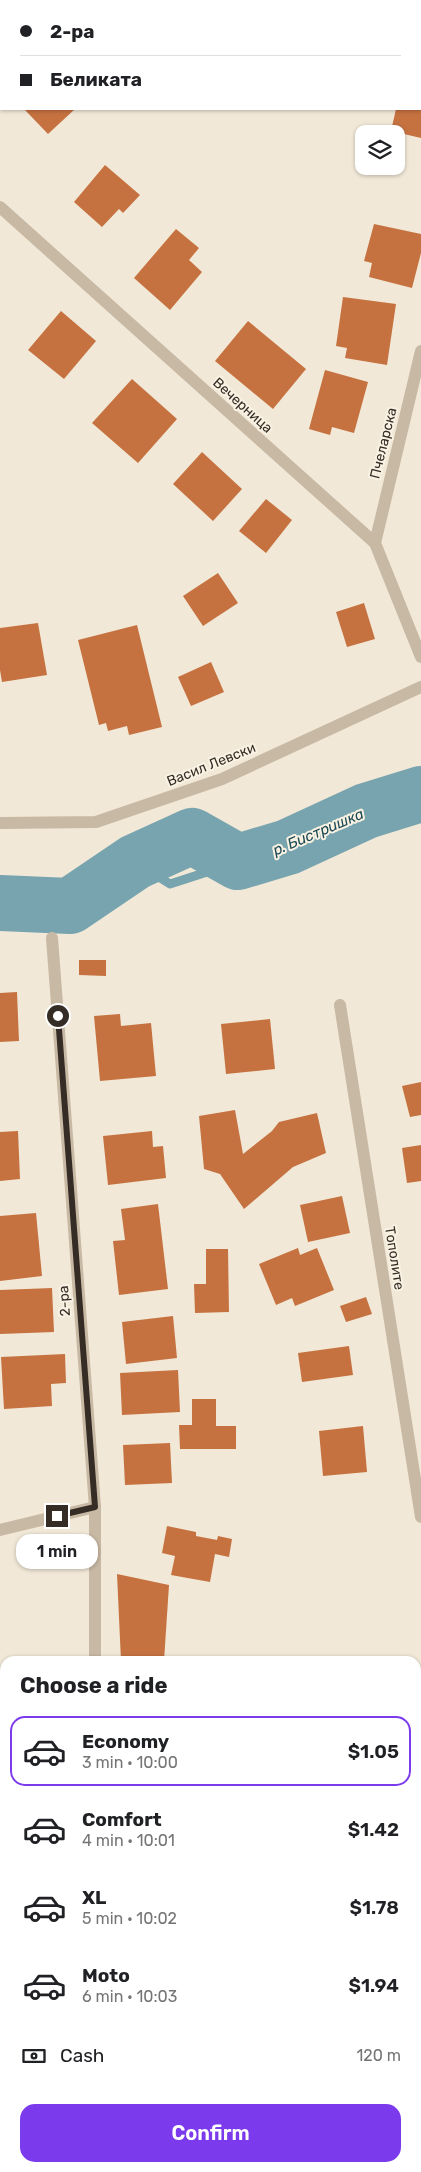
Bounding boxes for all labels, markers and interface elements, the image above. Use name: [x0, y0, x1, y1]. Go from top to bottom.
text: 2-ра: [50, 20, 94, 43]
text: Беликата: [50, 68, 142, 91]
map controls: [355, 125, 405, 175]
button: layers: [355, 125, 405, 175]
street label: Вечерница: [209, 374, 276, 437]
street label: Пчеларска: [366, 406, 401, 480]
street label: Васил Левски: [164, 739, 258, 790]
water label: р. Бистришка: [270, 805, 367, 859]
route start: [47, 1005, 69, 1027]
street label: Тополите: [381, 1225, 408, 1291]
street label: 2-ра: [55, 1285, 74, 1317]
route end: [46, 1505, 68, 1527]
callout: 1 min: [16, 1534, 98, 1568]
text: 1 min: [37, 1542, 77, 1561]
text: Choose a ride: [20, 1672, 167, 1699]
icon: car: [22, 1729, 67, 1774]
text: Economy: [82, 1730, 169, 1753]
text: $1.05: [348, 1740, 399, 1763]
text: 3 min · 10:00: [82, 1753, 178, 1772]
icon: car: [22, 1807, 67, 1852]
text: Comfort: [82, 1808, 162, 1831]
text: $1.42: [348, 1818, 399, 1841]
text: 4 min · 10:01: [82, 1831, 175, 1850]
icon: car: [22, 1885, 67, 1930]
text: XL: [82, 1886, 106, 1909]
text: $1.78: [350, 1896, 399, 1919]
text: 5 min · 10:02: [82, 1909, 177, 1928]
icon: car: [22, 1963, 67, 2008]
text: Moto: [82, 1964, 130, 1987]
text: $1.94: [349, 1974, 399, 1997]
text: 6 min · 10:03: [82, 1987, 177, 2006]
icon: cash: [20, 2042, 48, 2070]
text: Cash: [60, 2044, 104, 2067]
text: 120 m: [356, 2046, 401, 2065]
button: Confirm: [20, 2104, 401, 2162]

